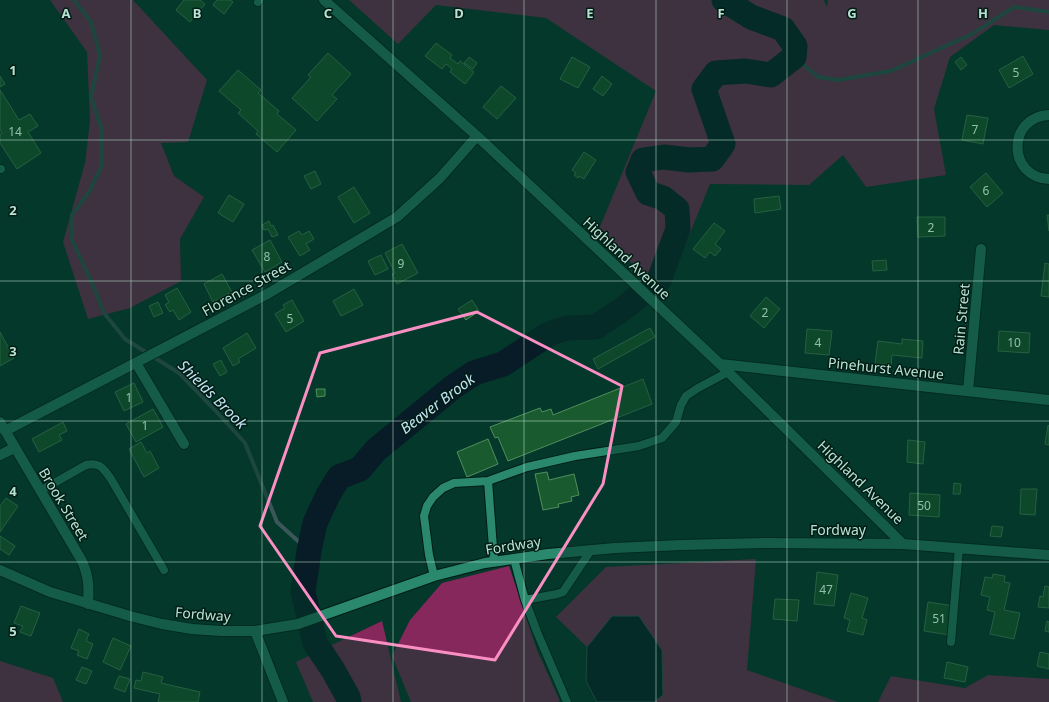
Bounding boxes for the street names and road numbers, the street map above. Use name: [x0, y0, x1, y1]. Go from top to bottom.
street label: Highland Avenue: [579, 213, 675, 303]
street label: Florence Street: [198, 256, 294, 320]
street label: Rain Street: [948, 283, 974, 355]
street label: Pinehurst Avenue: [827, 352, 945, 384]
street label: Highland Avenue: [814, 436, 908, 528]
street label: Brook Street: [35, 464, 93, 544]
street label: Fordway: [810, 520, 867, 539]
street label: Fordway: [484, 531, 543, 559]
street label: Fordway: [174, 602, 232, 626]

